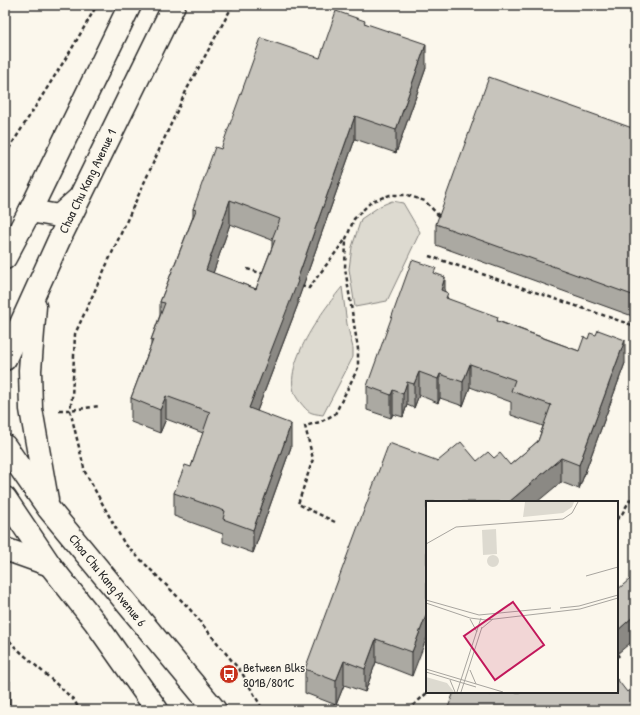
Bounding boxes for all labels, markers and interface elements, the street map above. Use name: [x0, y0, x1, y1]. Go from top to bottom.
street label: Choa Chu Kang Avenue 1: [54, 126, 120, 236]
inset map: [426, 501, 618, 693]
street label: Choa Chu Kang Avenue 6: [65, 530, 151, 630]
place label: Between Blks 801B/801C: [243, 658, 305, 691]
bus stop icon: Between Blks 801B/801C: [218, 663, 240, 685]

